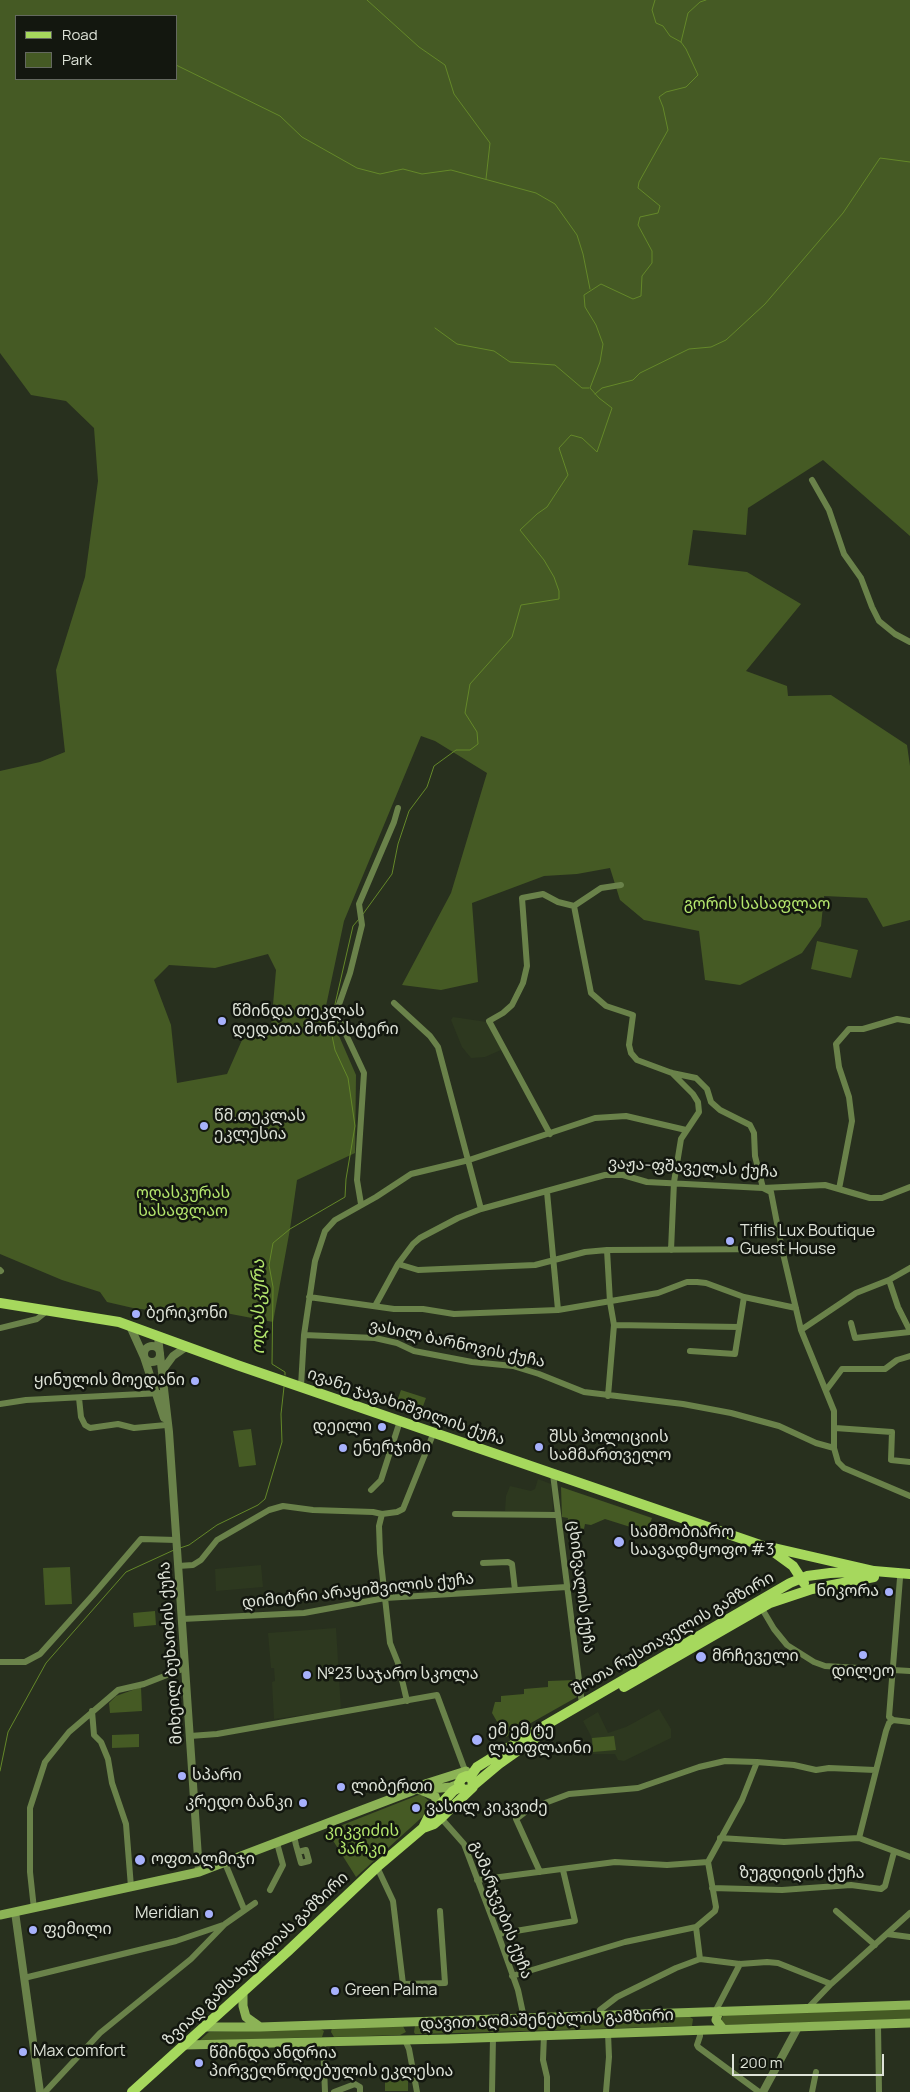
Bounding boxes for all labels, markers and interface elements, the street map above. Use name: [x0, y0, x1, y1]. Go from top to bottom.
legend: [15, 15, 178, 80]
text: Road: [62, 24, 98, 45]
text: Park: [62, 49, 92, 70]
park label: გორის სასაფლაო: [684, 895, 830, 915]
place label: წმინდა თეკლას დედათა მონასტერი: [232, 1002, 399, 1040]
marker: წმინდა თეკლას დედათა მონასტერი: [216, 1015, 228, 1027]
place label: წმ.თეკლას ეკლესია: [214, 1107, 306, 1145]
marker: წმ.თეკლას ეკლესია: [198, 1120, 210, 1132]
street label: ვაჟა-ფშაველას ქუჩა: [607, 1154, 779, 1182]
park label: ოღასკურას სასაფლაო: [136, 1184, 230, 1222]
place label: Tiflis Lux Boutique Guest House: [740, 1222, 875, 1260]
marker: Tiflis Lux Boutique Guest House: [724, 1235, 736, 1247]
water label: ოღასკურა: [248, 1259, 270, 1355]
place label: ბერიკონი: [146, 1304, 228, 1324]
marker: ბერიკონი: [130, 1308, 142, 1320]
street label: ვასილ ბარნოვის ქუჩა: [367, 1316, 547, 1372]
street label: ივანე ჯავახიშვილის ქუჩა: [305, 1364, 507, 1450]
place label: ყინულის მოედანი: [34, 1371, 185, 1391]
marker: ყინულის მოედანი: [189, 1375, 201, 1387]
place label: დეილი: [313, 1417, 372, 1437]
marker: დეილი: [376, 1421, 388, 1433]
place label: შსს პოლიციის სამმართველო: [549, 1428, 671, 1466]
place label: ენერჯიმი: [353, 1438, 431, 1458]
marker: შსს პოლიციის სამმართველო: [533, 1441, 545, 1453]
marker: ენერჯიმი: [337, 1442, 349, 1454]
street label: ცხინვალის ქუჩა: [563, 1520, 599, 1654]
place label: სამშობიარო საავადმყოფო #3: [630, 1523, 774, 1561]
marker: სამშობიარო საავადმყოფო #3: [612, 1535, 626, 1549]
street label: მიხეილ ბუხაიძის ქუჩა: [155, 1561, 187, 1745]
street label: შოთა რუსთაველის გამზირი: [569, 1568, 777, 1700]
street label: დიმიტრი არაყიშვილის ქუჩა: [241, 1569, 475, 1613]
place label: ნიკორა: [817, 1582, 879, 1602]
marker: ნიკორა: [883, 1586, 895, 1598]
place label: მრჩეველი: [712, 1647, 799, 1667]
marker: დილეო: [857, 1649, 869, 1661]
marker: მრჩეველი: [694, 1650, 708, 1664]
place label: დილეო: [832, 1662, 894, 1682]
place label: №23 საჯარო სკოლა: [317, 1665, 478, 1685]
marker: №23 საჯარო სკოლა: [301, 1669, 313, 1681]
place label: ემ ემ ტე ლაიფლაინი: [488, 1721, 591, 1759]
marker: ემ ემ ტე ლაიფლაინი: [470, 1733, 484, 1747]
place label: სპარი: [192, 1766, 242, 1786]
marker: სპარი: [176, 1770, 188, 1782]
place label: ლიბერთი: [351, 1777, 433, 1797]
marker: ლიბერთი: [335, 1781, 347, 1793]
place label: კრედო ბანკი: [185, 1793, 293, 1813]
marker: კრედო ბანკი: [297, 1797, 309, 1809]
place label: ვასილ კიკვიძე: [426, 1798, 548, 1818]
marker: ვასილ კიკვიძე: [410, 1802, 422, 1814]
park label: კიკვიძის პარკი: [325, 1822, 399, 1860]
street label: გამარჯვების ქუჩა: [466, 1838, 536, 1982]
place label: ოფთალმიჯი: [151, 1850, 255, 1870]
marker: ოფთალმიჯი: [133, 1853, 147, 1867]
street label: ზუგდიდის ქუჩა: [739, 1864, 865, 1884]
street label: ზვიად გამსახურდიას გამზირი: [159, 1868, 353, 2050]
place label: Meridian: [135, 1904, 199, 1924]
marker: Meridian: [203, 1908, 215, 1920]
place label: ფემილი: [43, 1920, 112, 1940]
marker: ფემილი: [27, 1924, 39, 1936]
place label: Green Palma: [345, 1981, 437, 2001]
marker: Green Palma: [329, 1985, 341, 1997]
street label: დავით აღმაშენებლის გამზირი: [420, 2006, 674, 2034]
place label: Max comfort: [33, 2042, 126, 2062]
place label: წმინდა ანდრია პირველწოდებულის ეკლესია: [209, 2044, 453, 2082]
scale bar: [735, 2044, 888, 2076]
marker: Max comfort: [17, 2046, 29, 2058]
text: 200 m: [740, 2052, 783, 2073]
marker: წმინდა ანდრია პირველწოდებულის ეკლესია: [193, 2057, 205, 2069]

